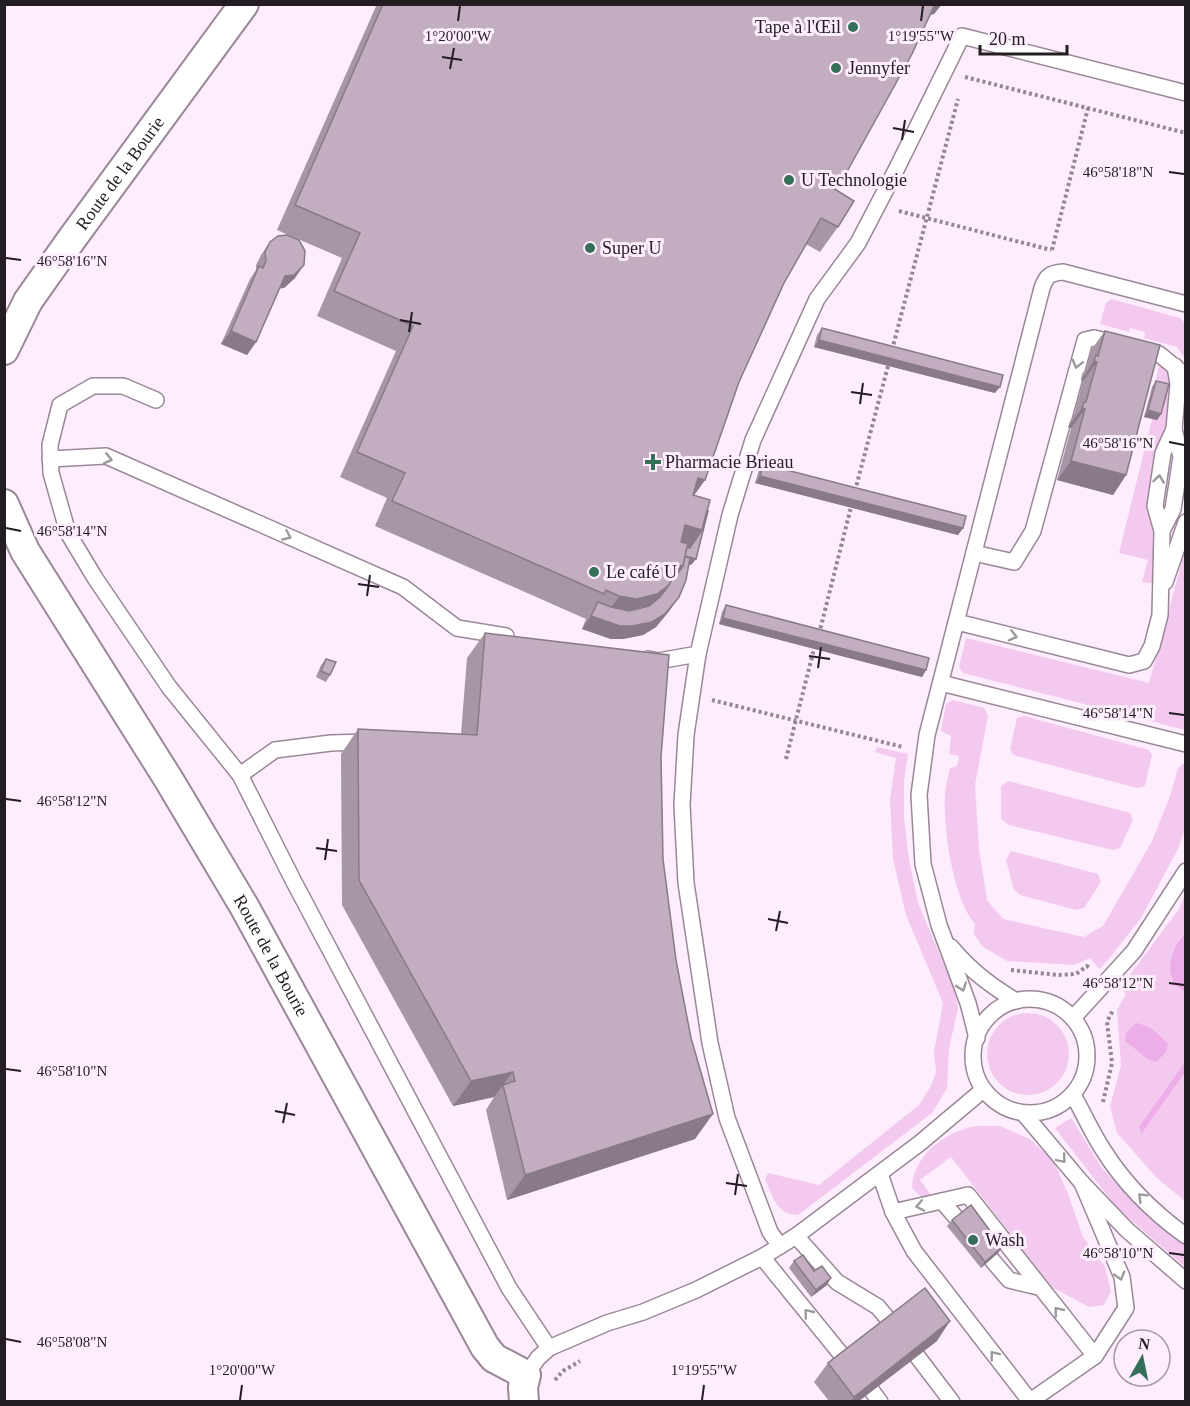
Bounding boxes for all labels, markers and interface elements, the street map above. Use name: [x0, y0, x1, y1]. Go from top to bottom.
place label: Tape à l'Œil: [755, 17, 841, 37]
scale bar: [980, 18, 1067, 56]
marker: Tape à l'Œil: [846, 20, 860, 34]
text: 1°20'00"W: [425, 28, 492, 44]
text: 1°19'55"W: [888, 28, 955, 44]
text: 20 m: [989, 29, 1026, 49]
place label: Jennyfer: [848, 58, 910, 78]
marker: Jennyfer: [829, 61, 843, 75]
street label: Route de la Bourie: [72, 113, 168, 234]
text: 46°58'18"N: [1083, 164, 1153, 180]
place label: U Technologie: [801, 170, 907, 190]
marker: U Technologie: [782, 173, 796, 187]
place label: Super U: [602, 238, 662, 258]
marker: Super U: [583, 241, 597, 255]
text: 46°58'16"N: [37, 253, 107, 269]
one-way arrow: [1071, 359, 1084, 369]
text: 46°58'16"N: [1083, 435, 1153, 451]
one-way arrow: [103, 452, 113, 465]
place label: Pharmacie Brieau: [665, 452, 793, 472]
marker: Pharmacie Brieau: [646, 455, 660, 469]
one-way arrow: [1152, 474, 1165, 484]
text: 46°58'14"N: [37, 523, 107, 539]
one-way arrow: [281, 528, 292, 540]
place label: Le café U: [606, 562, 677, 582]
marker: Le café U: [587, 565, 601, 579]
one-way arrow: [1008, 628, 1018, 641]
text: 46°58'14"N: [1083, 705, 1153, 721]
text: 46°58'12"N: [37, 793, 107, 809]
street label: Route de la Bourie: [230, 891, 312, 1020]
text: 46°58'12"N: [1083, 975, 1153, 991]
one-way arrow: [954, 981, 967, 992]
text: 46°58'10"N: [37, 1063, 107, 1079]
one-way arrow: [1054, 1152, 1065, 1163]
one-way arrow: [1138, 1194, 1149, 1205]
one-way arrow: [915, 1198, 925, 1211]
place label: Wash: [985, 1230, 1025, 1250]
marker: Wash: [966, 1233, 980, 1247]
text: 46°58'10"N: [1083, 1245, 1153, 1261]
one-way arrow: [1113, 1270, 1125, 1281]
one-way arrow: [1054, 1306, 1065, 1317]
one-way arrow: [804, 1309, 815, 1320]
north arrow: [1112, 1328, 1172, 1388]
text: 46°58'08"N: [37, 1334, 107, 1350]
text: N: [1137, 1334, 1152, 1353]
one-way arrow: [991, 1350, 1002, 1361]
text: 1°20'00"W: [209, 1362, 276, 1378]
text: 1°19'55"W: [671, 1362, 738, 1378]

